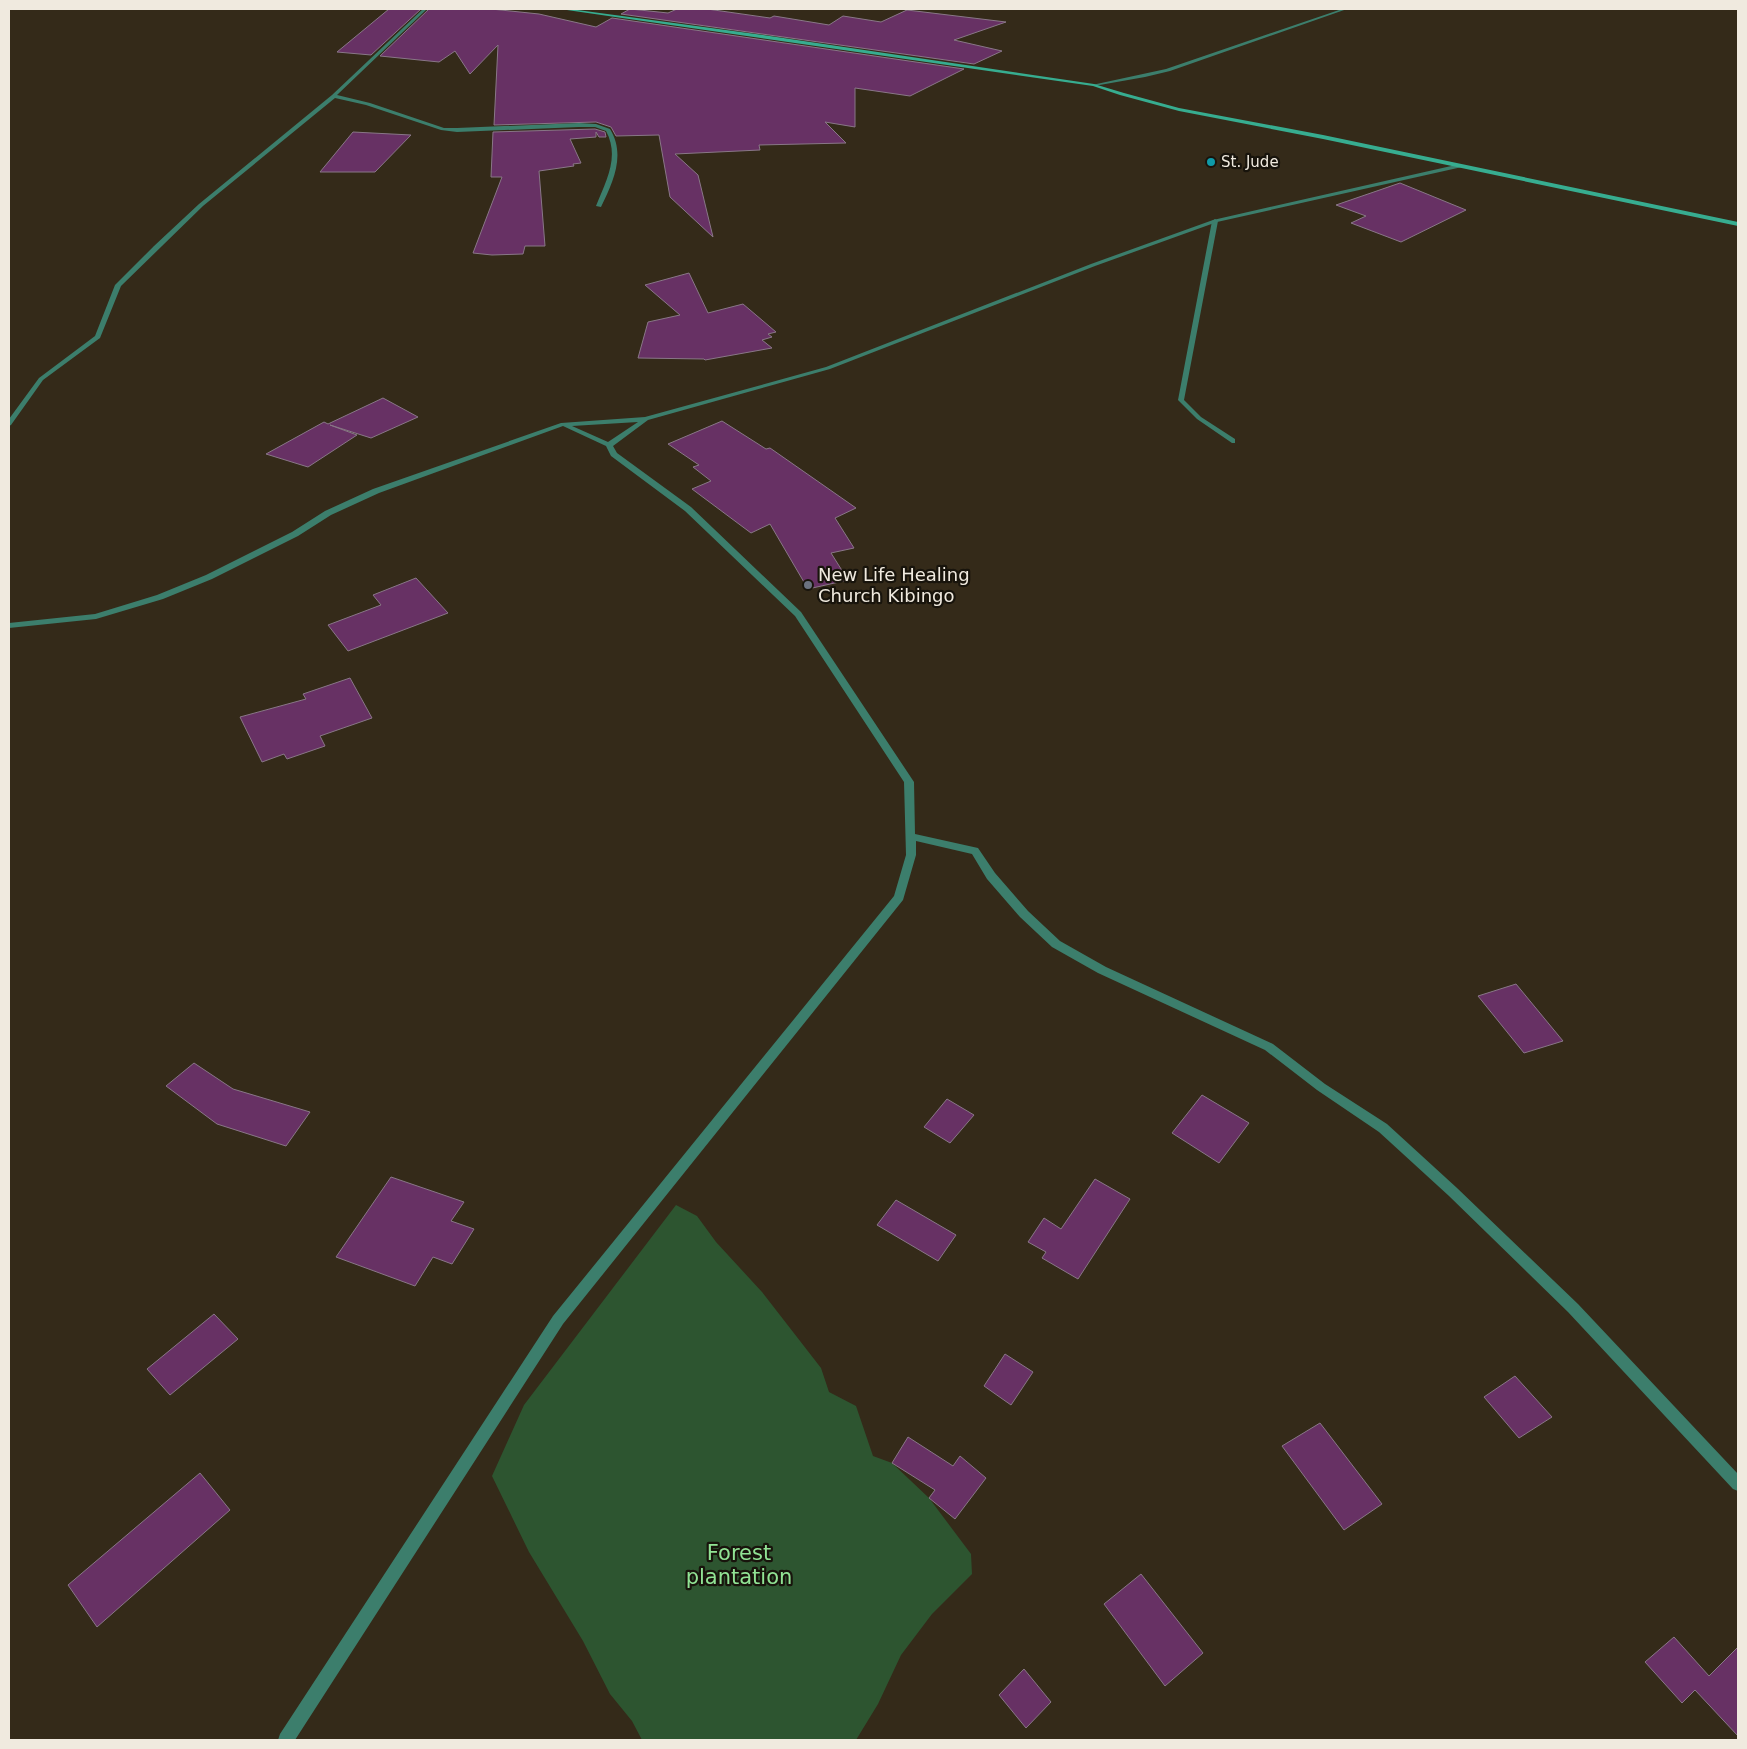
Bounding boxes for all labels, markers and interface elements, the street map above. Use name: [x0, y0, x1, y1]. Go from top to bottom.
place label: St. Jude: [1221, 153, 1279, 171]
marker: St. Jude: [1205, 156, 1217, 168]
place label: New Life Healing Church Kibingo: [818, 564, 970, 606]
marker: New Life Healing Church Kibingo: [802, 579, 814, 591]
park label: Forest plantation: [686, 1541, 792, 1589]

